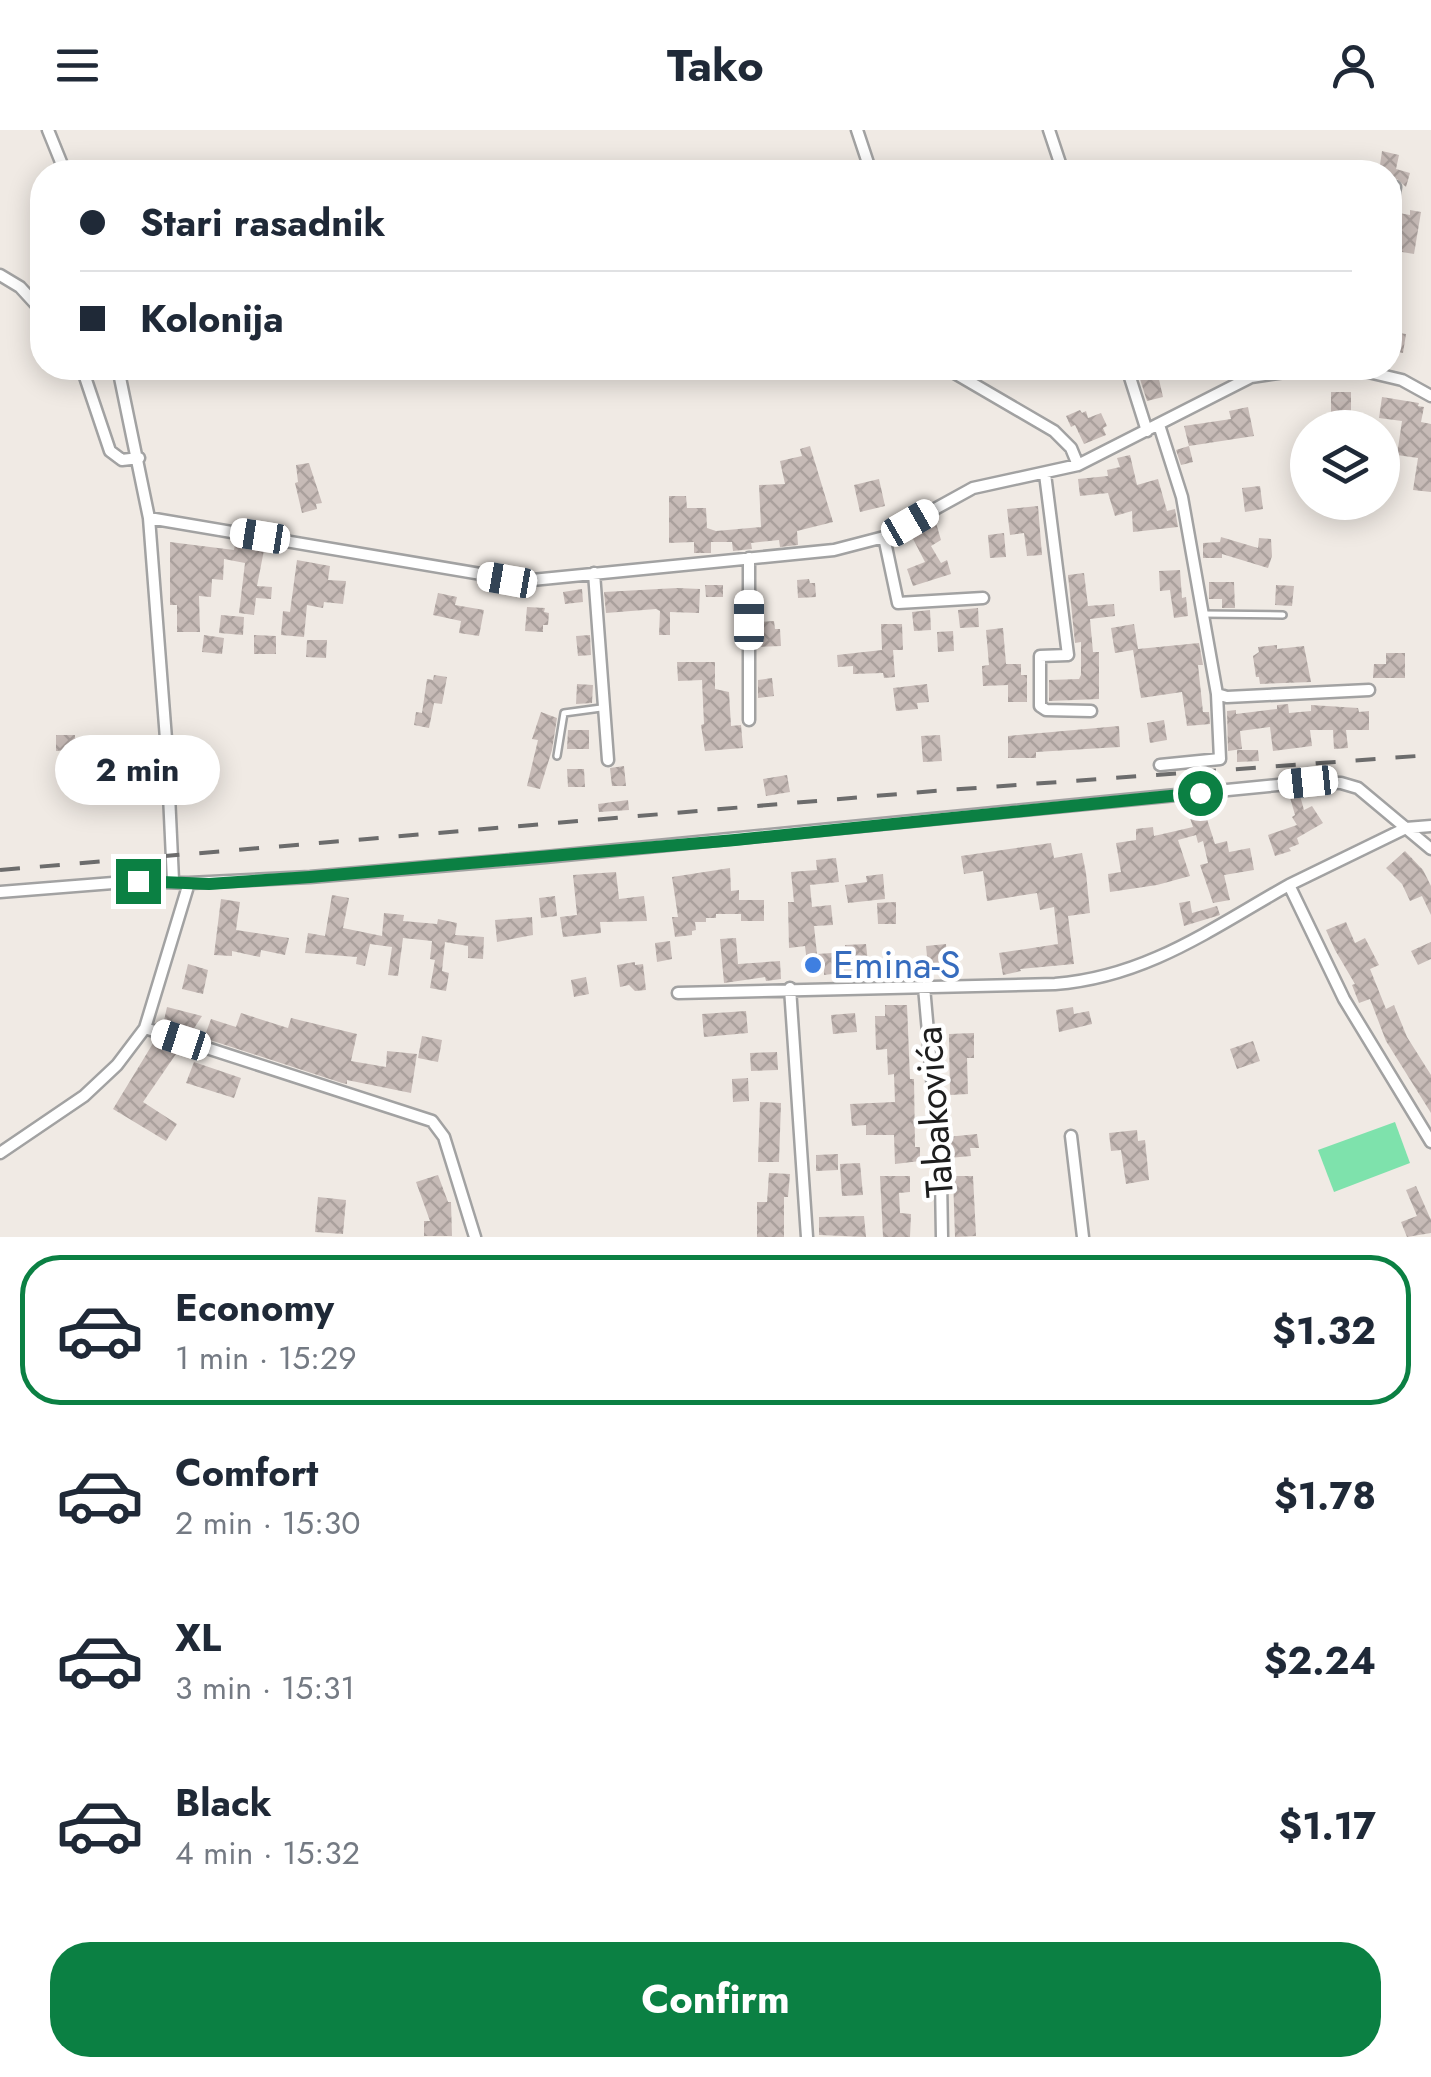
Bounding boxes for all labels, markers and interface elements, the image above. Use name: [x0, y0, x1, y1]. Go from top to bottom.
text: Tako: [667, 33, 764, 98]
icon: menu: [50, 38, 105, 93]
icon: person: [1326, 38, 1381, 93]
text: Stari rasadnik: [140, 195, 385, 250]
text: Kolonija: [140, 291, 284, 346]
map controls: [1290, 410, 1400, 520]
button: layers: [1290, 410, 1400, 520]
car: [877, 495, 943, 551]
car: [228, 516, 292, 556]
car: [475, 560, 539, 600]
car: [734, 590, 764, 650]
callout: 2 min: [56, 736, 220, 806]
text: 2 min: [95, 747, 180, 793]
car: [1277, 764, 1339, 800]
route start: [1178, 771, 1223, 816]
route end: [116, 859, 161, 904]
place label: Emina-S: [833, 937, 960, 992]
marker: Emina-S: [802, 954, 824, 976]
car: [148, 1016, 214, 1064]
street label: Tabakovića: [900, 1025, 967, 1199]
text: Economy: [175, 1280, 334, 1335]
icon: car: [55, 1285, 145, 1375]
text: $1.32: [1272, 1303, 1376, 1358]
text: 1 min · 15:29: [175, 1335, 357, 1381]
text: Comfort: [175, 1445, 318, 1500]
icon: car: [55, 1450, 145, 1540]
text: $1.78: [1274, 1468, 1376, 1523]
text: 2 min · 15:30: [175, 1500, 360, 1546]
text: XL: [175, 1610, 221, 1665]
icon: car: [55, 1615, 145, 1705]
text: $2.24: [1264, 1633, 1376, 1688]
text: 3 min · 15:31: [175, 1665, 355, 1711]
text: Black: [175, 1775, 272, 1830]
icon: car: [55, 1780, 145, 1870]
text: $1.17: [1279, 1798, 1376, 1853]
text: 4 min · 15:32: [175, 1830, 360, 1876]
button: Confirm: [50, 1942, 1381, 2057]

